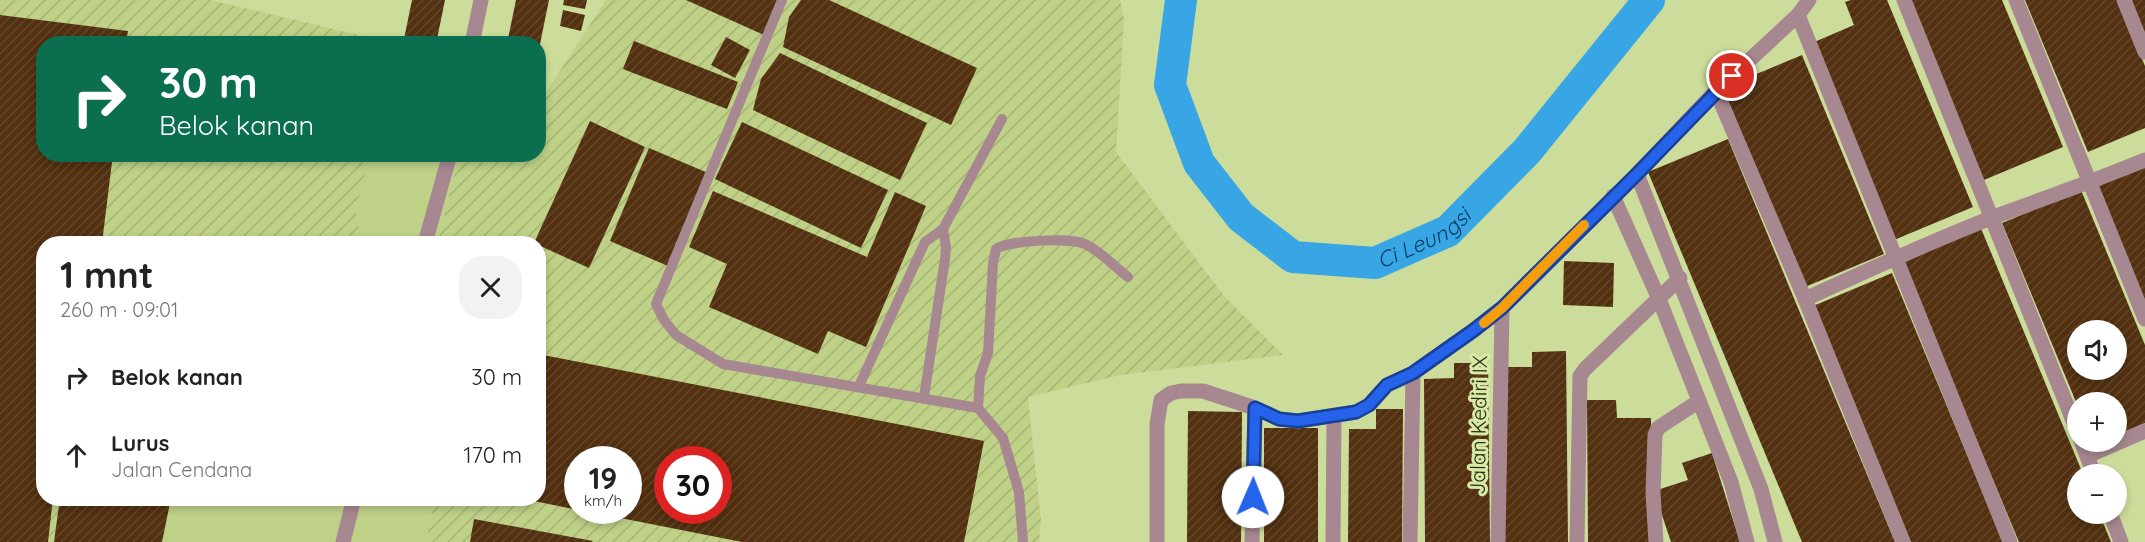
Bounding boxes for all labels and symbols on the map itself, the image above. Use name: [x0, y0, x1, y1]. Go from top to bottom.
pin: [1706, 50, 1757, 101]
water label: Ci Leungsi: [1372, 201, 1478, 274]
street label: Jalan Kediri IX: [1464, 355, 1492, 495]
speed limit sign: 30: [654, 446, 732, 524]
position arrow: [1221, 465, 1285, 529]

